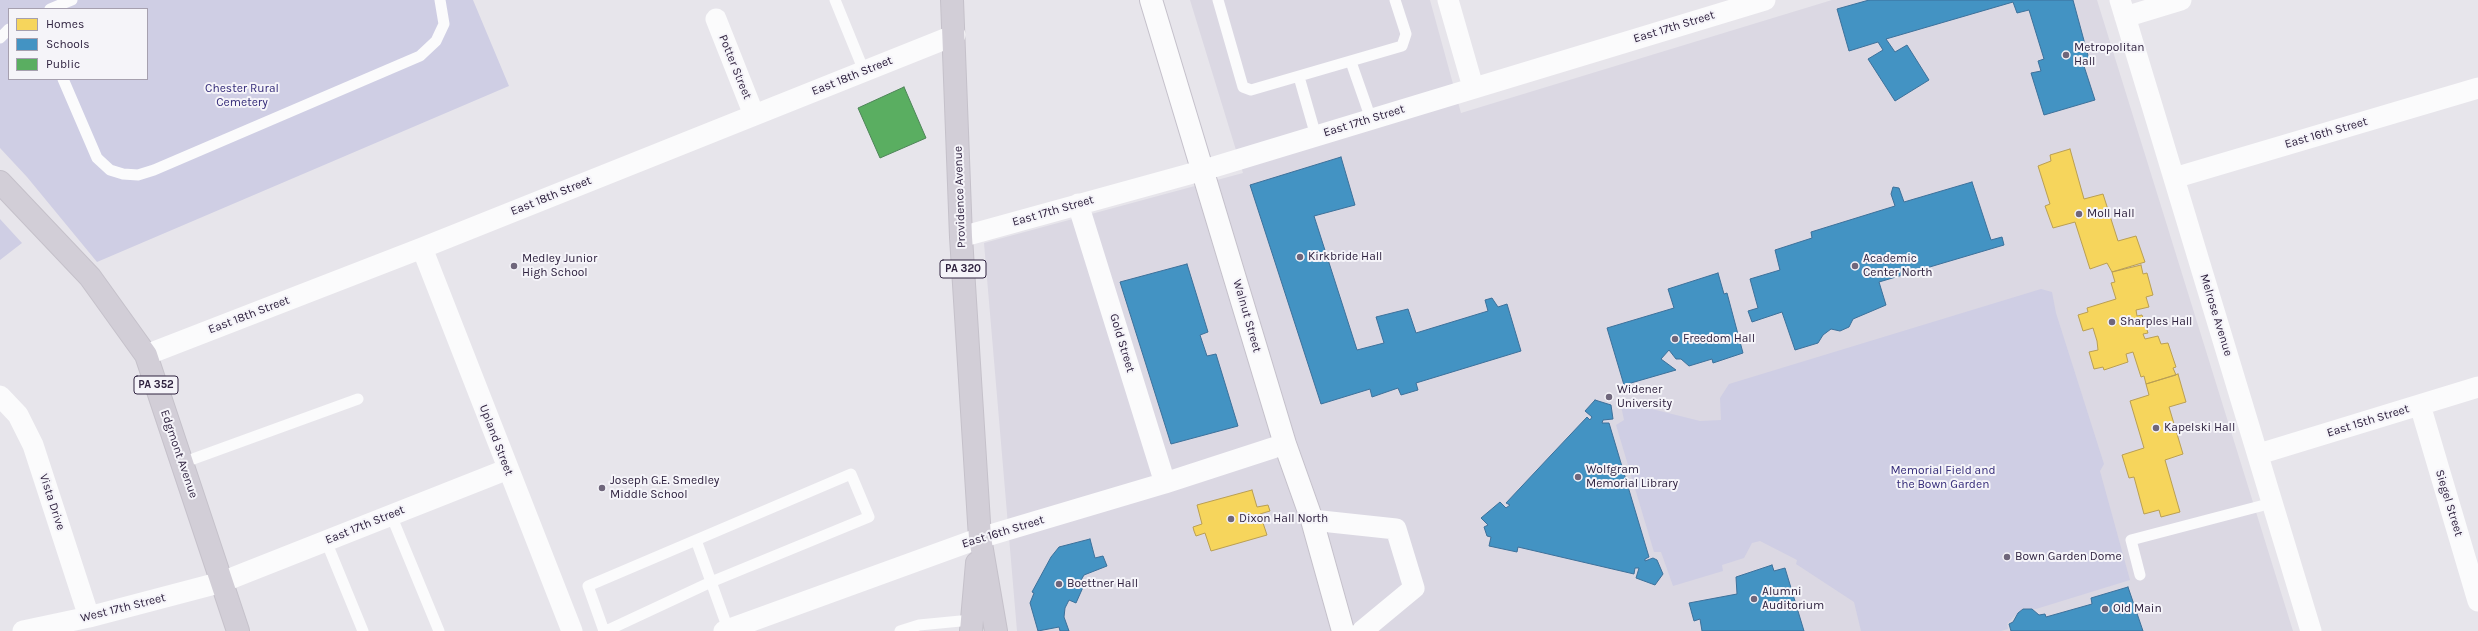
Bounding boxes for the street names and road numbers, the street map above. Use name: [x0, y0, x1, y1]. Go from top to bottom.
street label: East 17th Street: [1632, 8, 1716, 46]
street label: Potter Street: [715, 33, 755, 101]
street label: East 18th Street: [809, 53, 895, 99]
street label: East 17th Street: [1322, 102, 1406, 140]
street label: East 16th Street: [2283, 114, 2369, 152]
street label: Providence Avenue: [951, 146, 969, 248]
street label: East 18th Street: [508, 173, 594, 219]
street label: East 17th Street: [1011, 192, 1095, 230]
road number: PA 320: [940, 260, 986, 278]
street label: Melrose Avenue: [2197, 272, 2235, 358]
street label: Walnut Street: [1230, 278, 1264, 354]
street label: East 18th Street: [206, 293, 292, 337]
street label: Gold Street: [1106, 312, 1138, 374]
road number: PA 352: [134, 376, 178, 394]
street label: Upland Street: [476, 402, 516, 478]
street label: East 15th Street: [2325, 402, 2411, 440]
street label: Edgmont Avenue: [157, 408, 201, 500]
street label: Siegel Street: [2432, 468, 2466, 538]
street label: Vista Drive: [36, 472, 68, 532]
street label: East 17th Street: [323, 503, 407, 547]
street label: East 16th Street: [960, 513, 1046, 551]
street label: West 17th Street: [79, 590, 167, 626]

